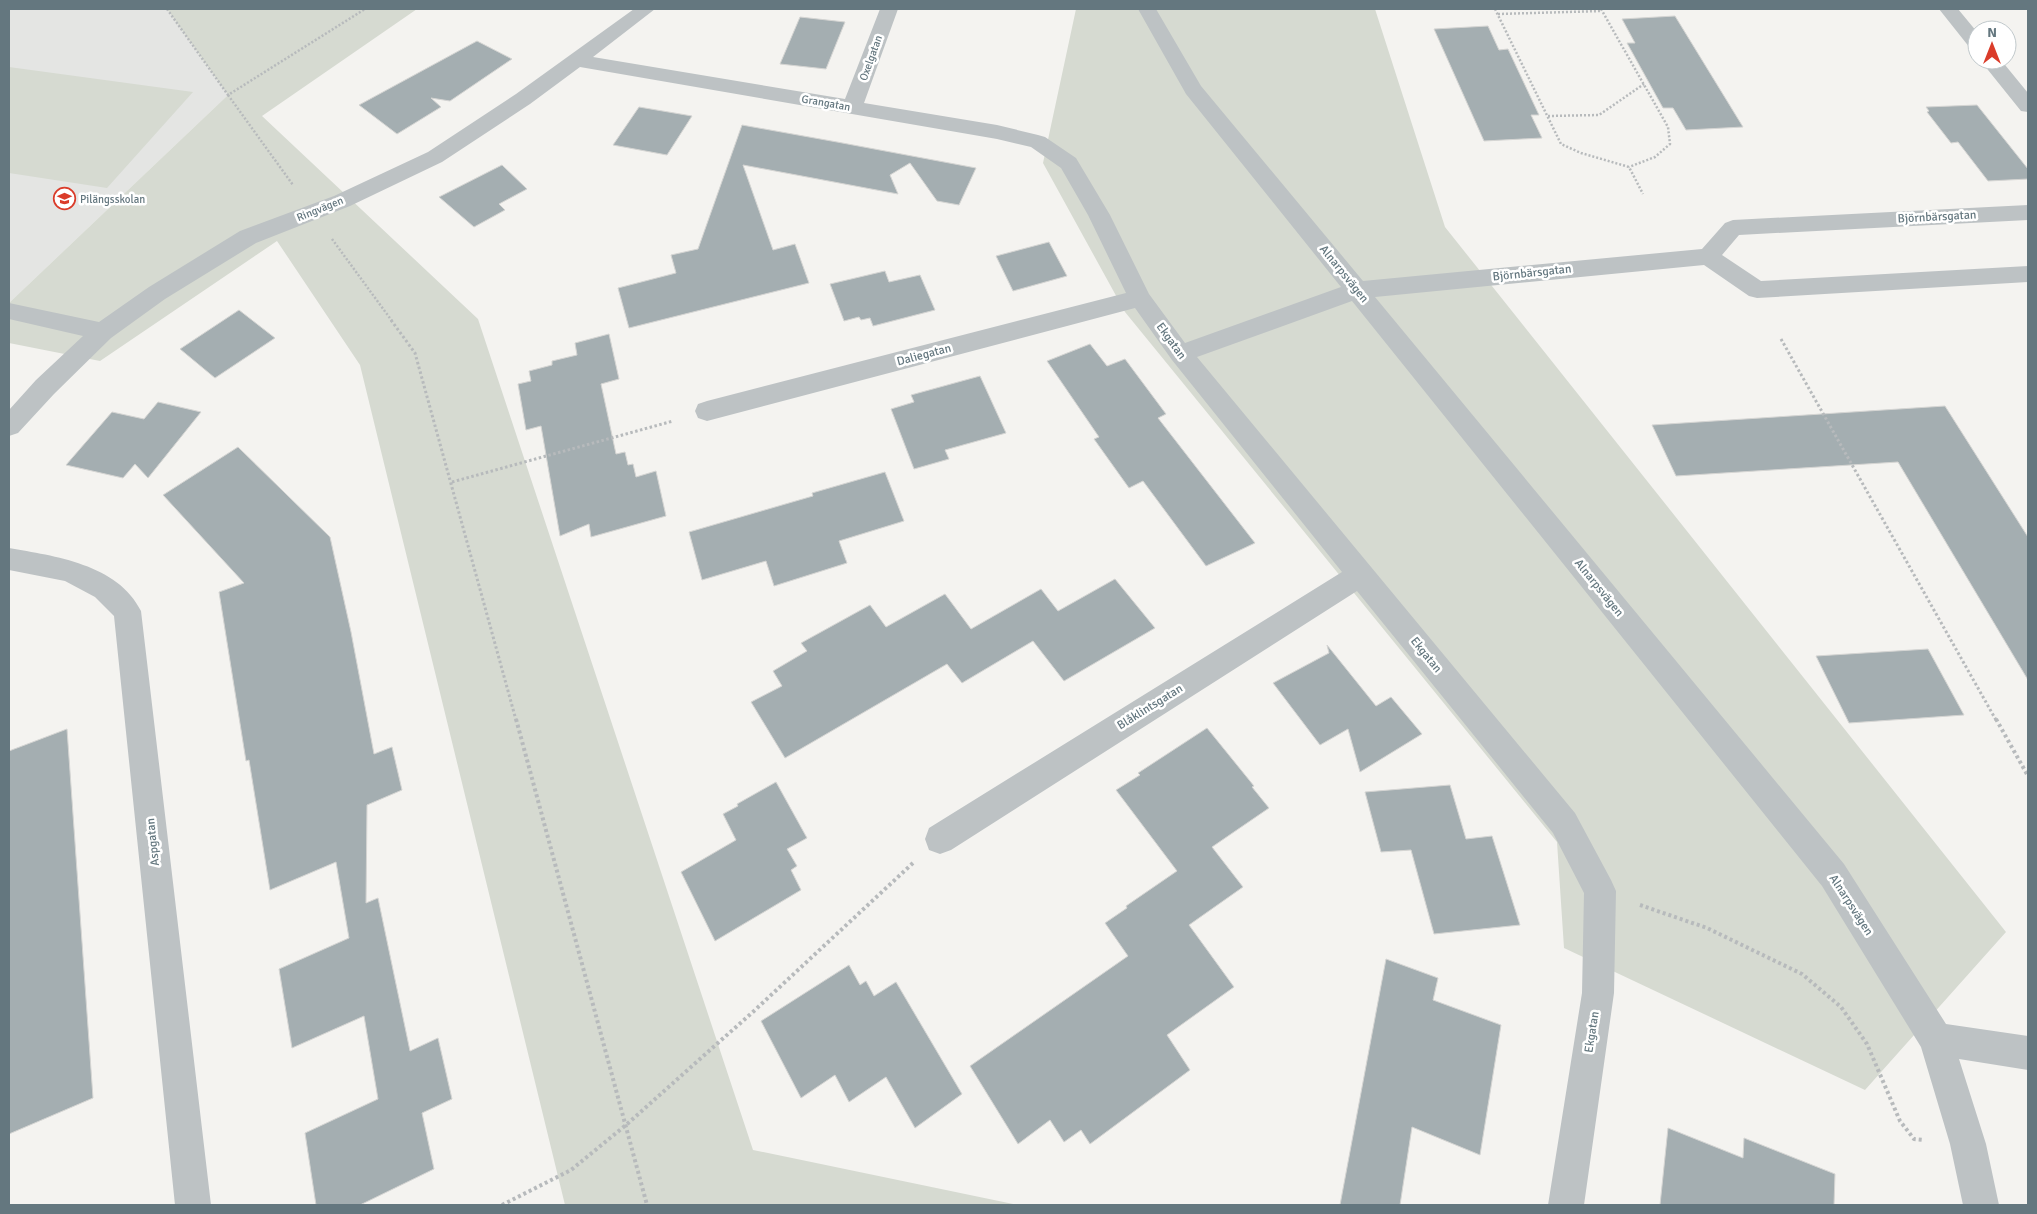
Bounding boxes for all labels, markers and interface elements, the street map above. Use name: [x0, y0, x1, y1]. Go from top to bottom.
north arrow: [1967, 20, 2017, 70]
text: N: [1987, 24, 1997, 41]
street label: Oxelgatan: [857, 34, 885, 82]
street label: Grangatan: [801, 92, 851, 114]
school or university icon: Pilängsskolan: [52, 187, 76, 211]
place label: Pilängsskolan: [80, 193, 145, 206]
street label: Ringvägen: [295, 194, 345, 224]
street label: Björnbärsgatan: [1897, 207, 1977, 227]
street label: Alnarpsvägen: [1316, 242, 1372, 306]
street label: Björnbärsgatan: [1492, 261, 1572, 285]
street label: Ekgatan: [1153, 320, 1189, 362]
street label: Daliegatan: [895, 341, 953, 369]
street label: Alnarpsvägen: [1571, 556, 1627, 620]
street label: Ekgatan: [1407, 634, 1445, 676]
street label: Blåklintsgatan: [1114, 681, 1186, 733]
street label: Aspgatan: [143, 817, 163, 867]
street label: Alnarpsvägen: [1826, 872, 1876, 938]
street label: Ekgatan: [1581, 1010, 1603, 1054]

